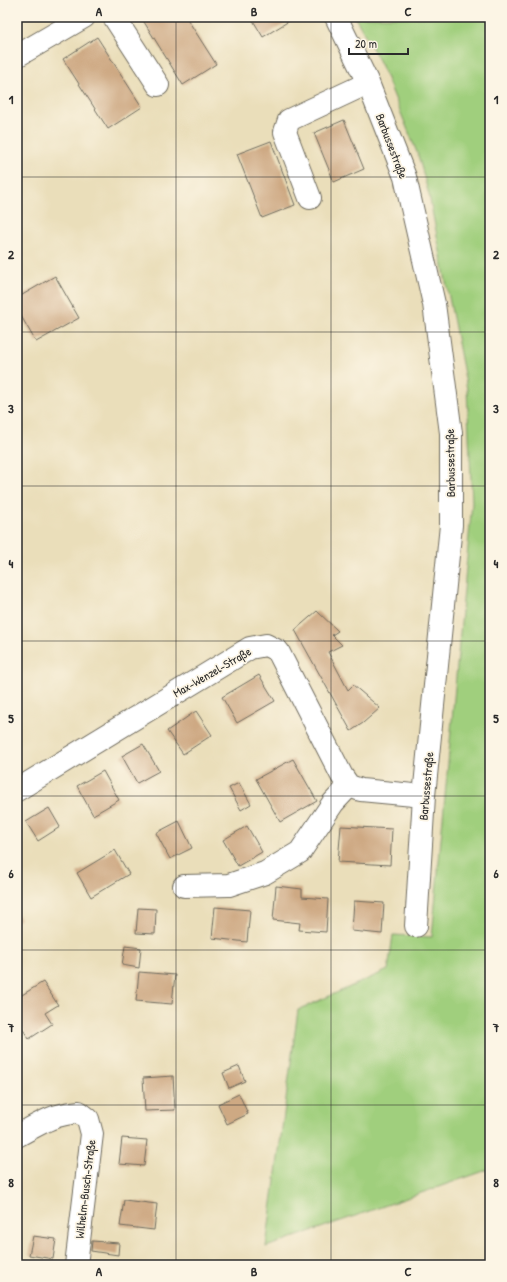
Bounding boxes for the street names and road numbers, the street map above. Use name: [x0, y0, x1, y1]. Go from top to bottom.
street label: Barbussestraße: [372, 111, 412, 181]
street label: Barbussestraße: [441, 428, 459, 497]
street label: Max-Wenzel-Straße: [170, 643, 254, 701]
street label: Barbussestraße: [415, 751, 437, 821]
street label: Wilhelm-Busch-Straße: [71, 1138, 100, 1239]

